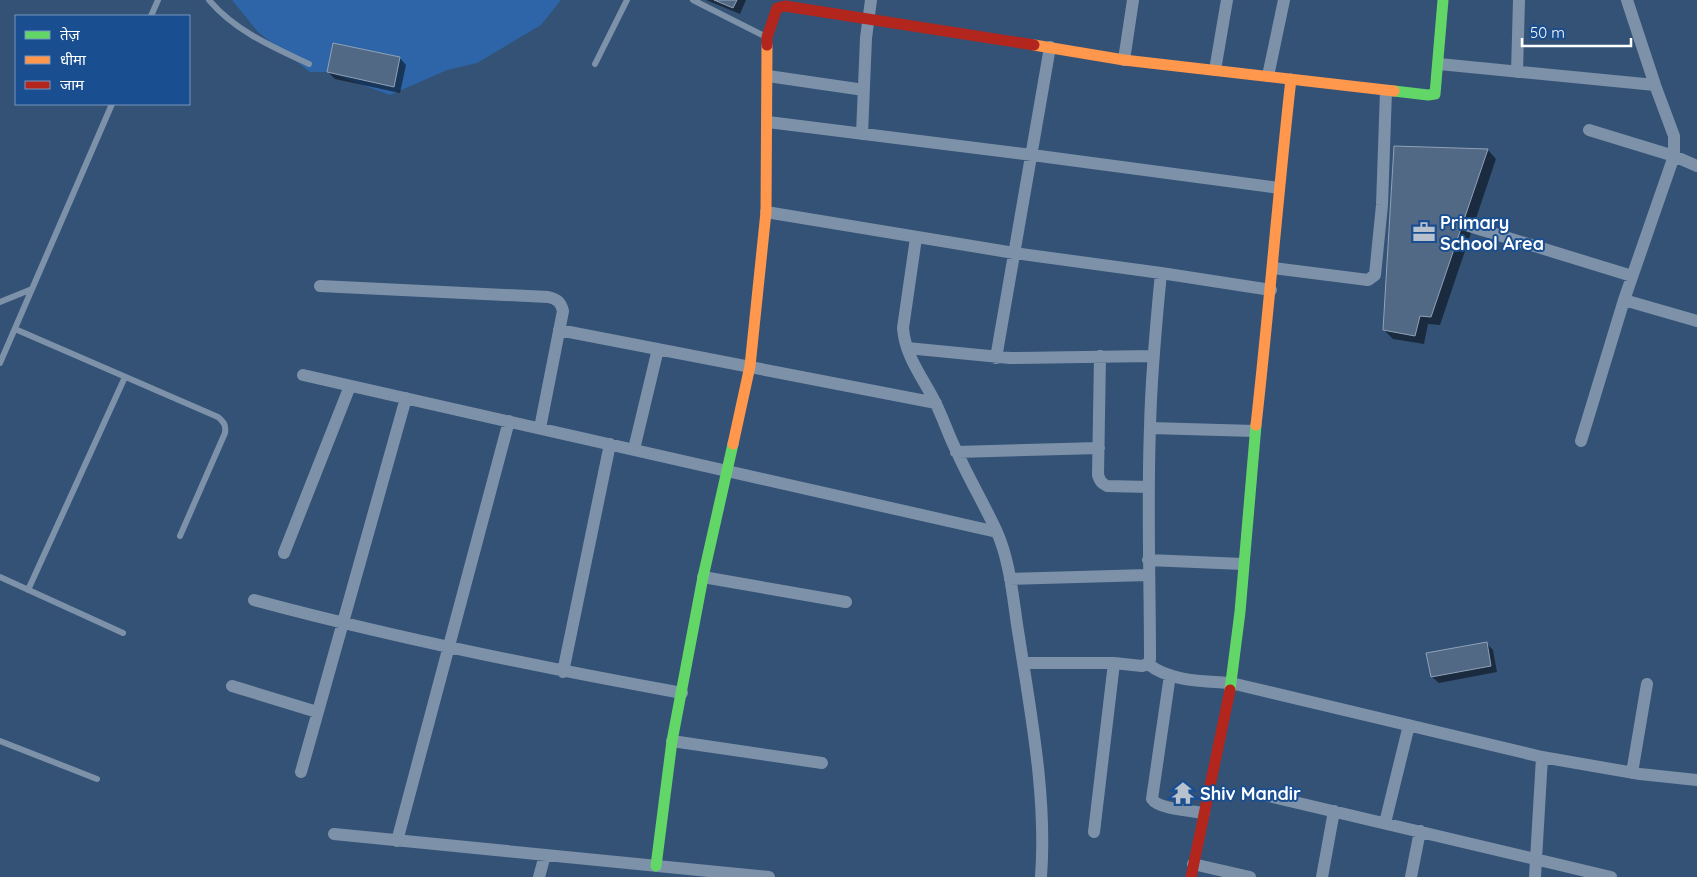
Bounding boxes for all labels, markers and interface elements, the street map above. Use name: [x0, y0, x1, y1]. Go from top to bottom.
legend: [15, 15, 190, 105]
scale bar: [1522, 15, 1631, 47]
text: 50 m: [1530, 23, 1565, 42]
text: तेज़: [60, 25, 81, 44]
text: धीमा: [60, 50, 87, 69]
text: जाम: [60, 75, 85, 94]
place label: Primary School Area: [1440, 211, 1544, 255]
office icon: Primary School Area: [1411, 219, 1437, 245]
temple icon: Shiv Mandir: [1170, 780, 1196, 806]
place label: Shiv Mandir: [1200, 782, 1301, 805]

